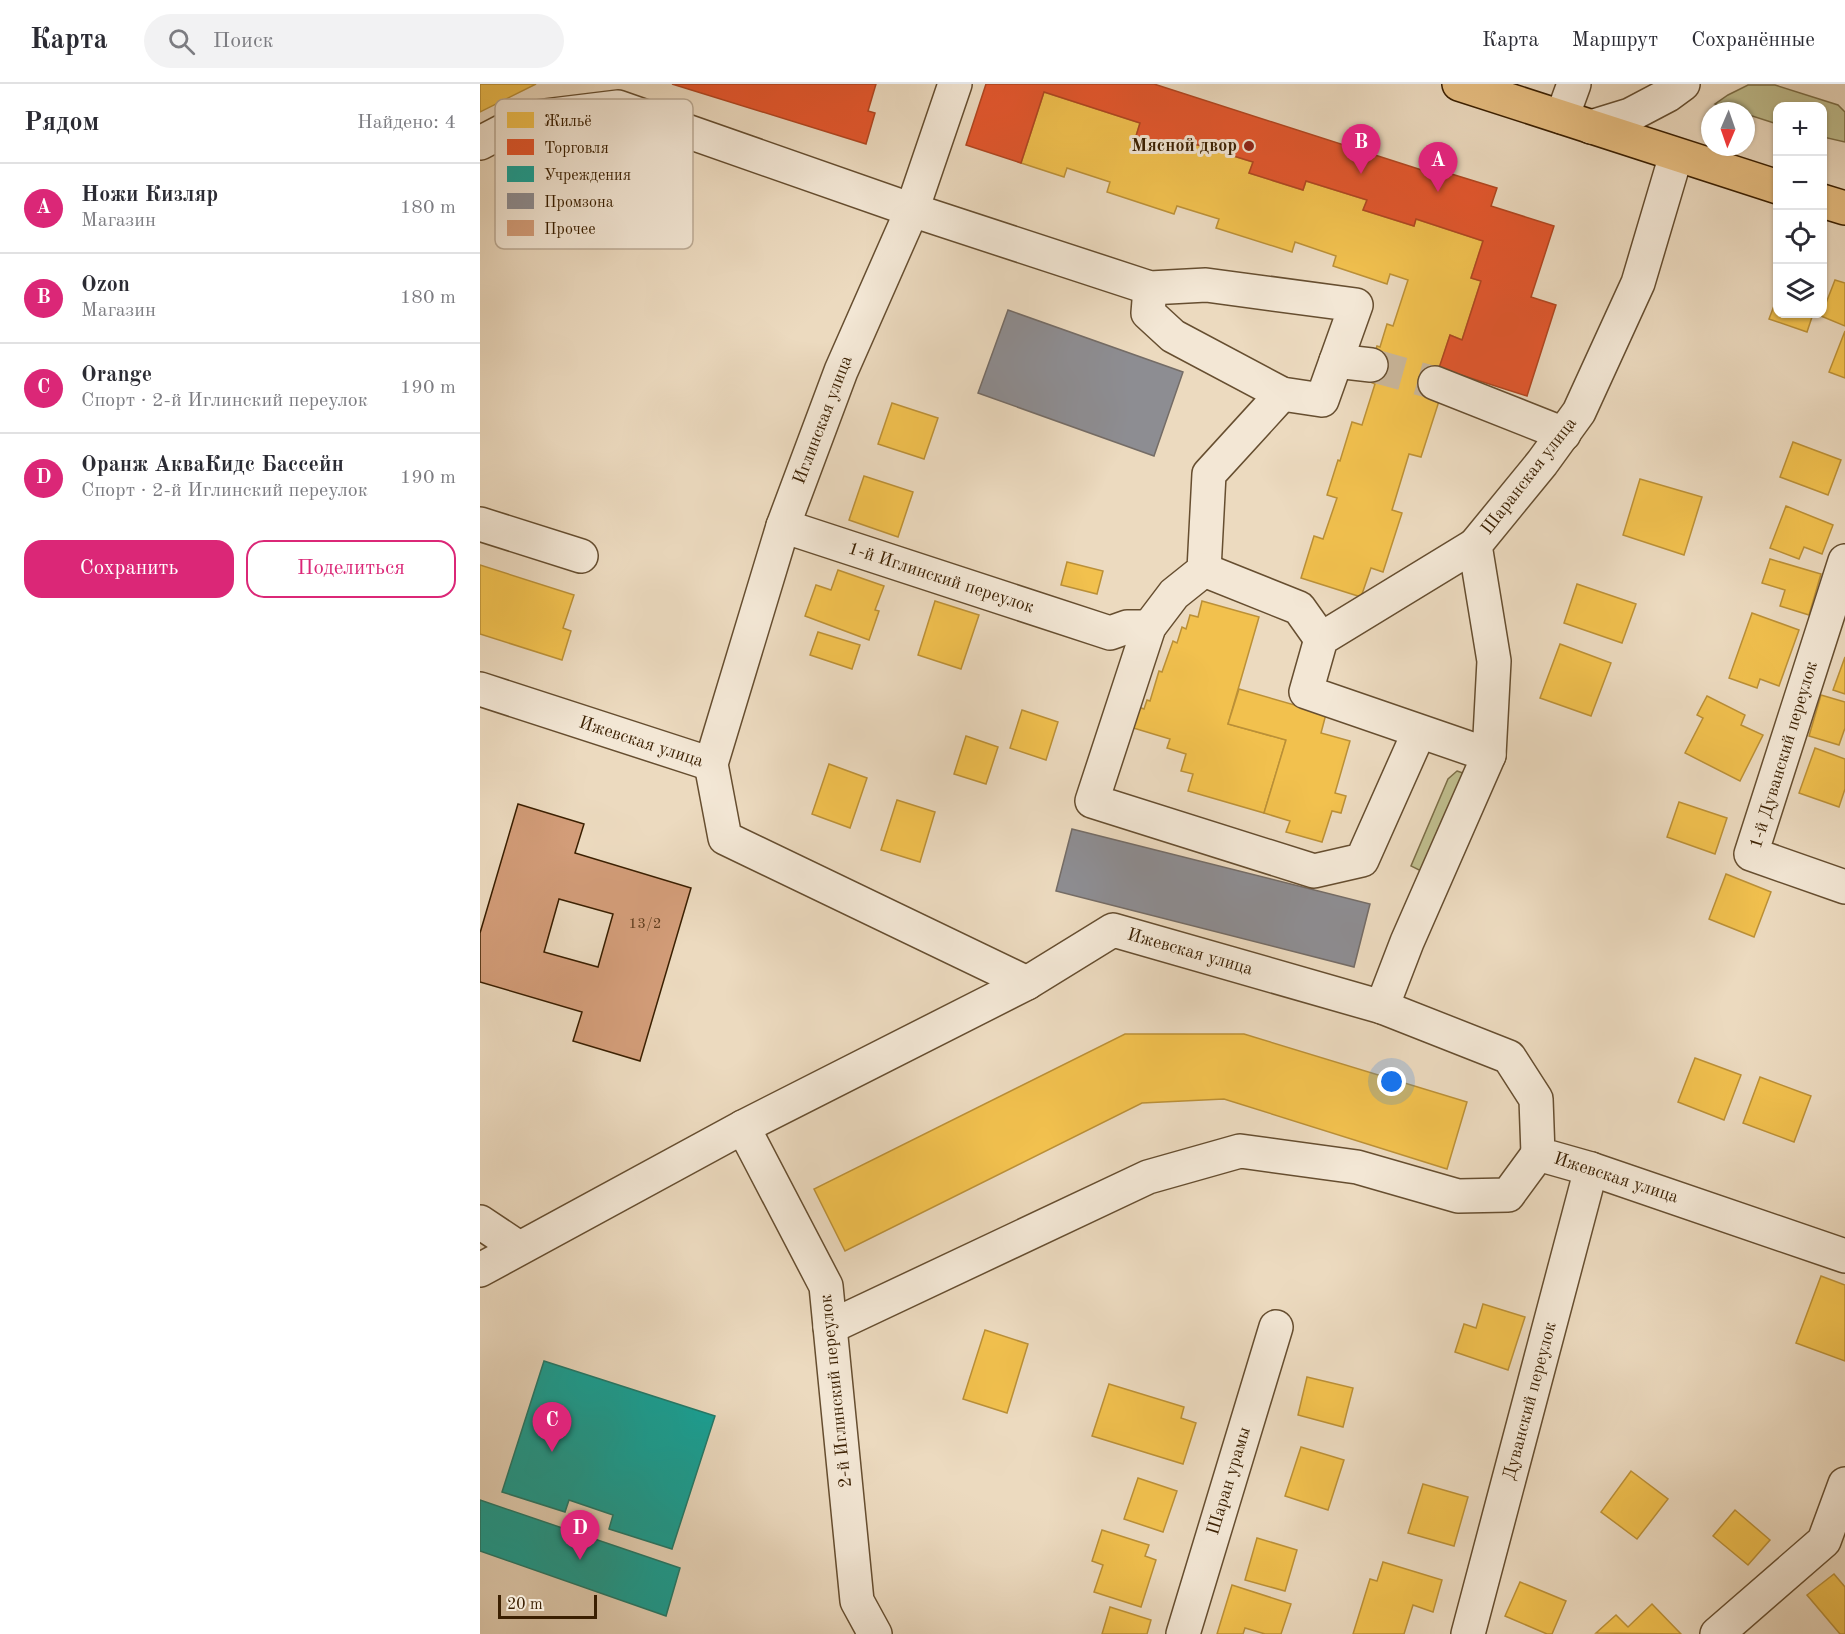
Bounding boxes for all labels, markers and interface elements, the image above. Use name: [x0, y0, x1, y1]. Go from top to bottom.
search box: [144, 14, 564, 68]
icon: search: [165, 25, 198, 58]
text: Карта: [30, 27, 108, 55]
text: Поиск: [213, 30, 274, 52]
text: Карта: [1482, 30, 1539, 51]
text: Маршрут: [1572, 30, 1658, 51]
text: Сохранённые: [1691, 30, 1815, 51]
legend: [495, 99, 693, 249]
north arrow: [1701, 102, 1755, 156]
map controls: [1773, 102, 1827, 318]
button: +: [1773, 102, 1827, 156]
text: Рядом: [24, 110, 99, 136]
text: Найдено: 4: [357, 113, 456, 133]
text: Жильё: [544, 114, 592, 130]
pin: B: [1342, 124, 1380, 174]
place label: Мясной двор: [1131, 137, 1237, 155]
marker: Мясной двор: [1242, 139, 1256, 153]
text: Торговля: [544, 141, 609, 157]
pin: A: [1418, 142, 1458, 192]
button: −: [1773, 156, 1827, 210]
text: Учреждения: [544, 168, 631, 184]
text: Ножи Кизляр: [81, 184, 218, 206]
text: Промзона: [544, 195, 614, 211]
text: A: [36, 198, 51, 218]
text: 180 m: [400, 198, 456, 218]
button: locate: [1773, 210, 1827, 264]
text: Магазин: [81, 211, 156, 231]
text: Прочее: [544, 222, 596, 238]
button: layers: [1773, 264, 1827, 318]
text: Ozon: [81, 274, 130, 296]
text: B: [36, 288, 51, 308]
text: 180 m: [400, 288, 456, 308]
text: Магазин: [81, 301, 156, 321]
street label: Иглинская улица: [790, 353, 856, 487]
text: Orange: [81, 364, 152, 386]
text: C: [37, 378, 50, 398]
text: 190 m: [400, 378, 456, 398]
text: Спорт · 2-й Иглинский переулок: [81, 391, 368, 411]
street label: Шаранская улица: [1478, 414, 1580, 538]
text: Оранж АкваКидс Бассейн: [81, 454, 344, 476]
text: D: [36, 468, 51, 488]
text: 190 m: [400, 468, 456, 488]
text: Спорт · 2-й Иглинский переулок: [81, 481, 368, 501]
street label: 1-й Иглинский переулок: [846, 539, 1036, 617]
button: Сохранить: [24, 540, 234, 598]
button: Поделиться: [246, 540, 456, 598]
street label: 1-й Дуванский переулок: [1747, 659, 1821, 851]
street label: Ижевская улица: [576, 713, 706, 771]
house number: 13/2: [629, 917, 661, 932]
street label: Ижевская улица: [1125, 925, 1255, 979]
your location: [1377, 1067, 1406, 1096]
street label: Ижевская улица: [1551, 1149, 1681, 1207]
street label: 2-й Иглинский переулок: [817, 1293, 855, 1489]
street label: Дуванский переулок: [1500, 1320, 1560, 1482]
pin: C: [532, 1402, 572, 1452]
street label: Шаран урамы: [1204, 1425, 1254, 1537]
pin: D: [560, 1510, 600, 1560]
scale bar: [498, 1592, 597, 1620]
text: 20 m: [507, 1597, 543, 1613]

